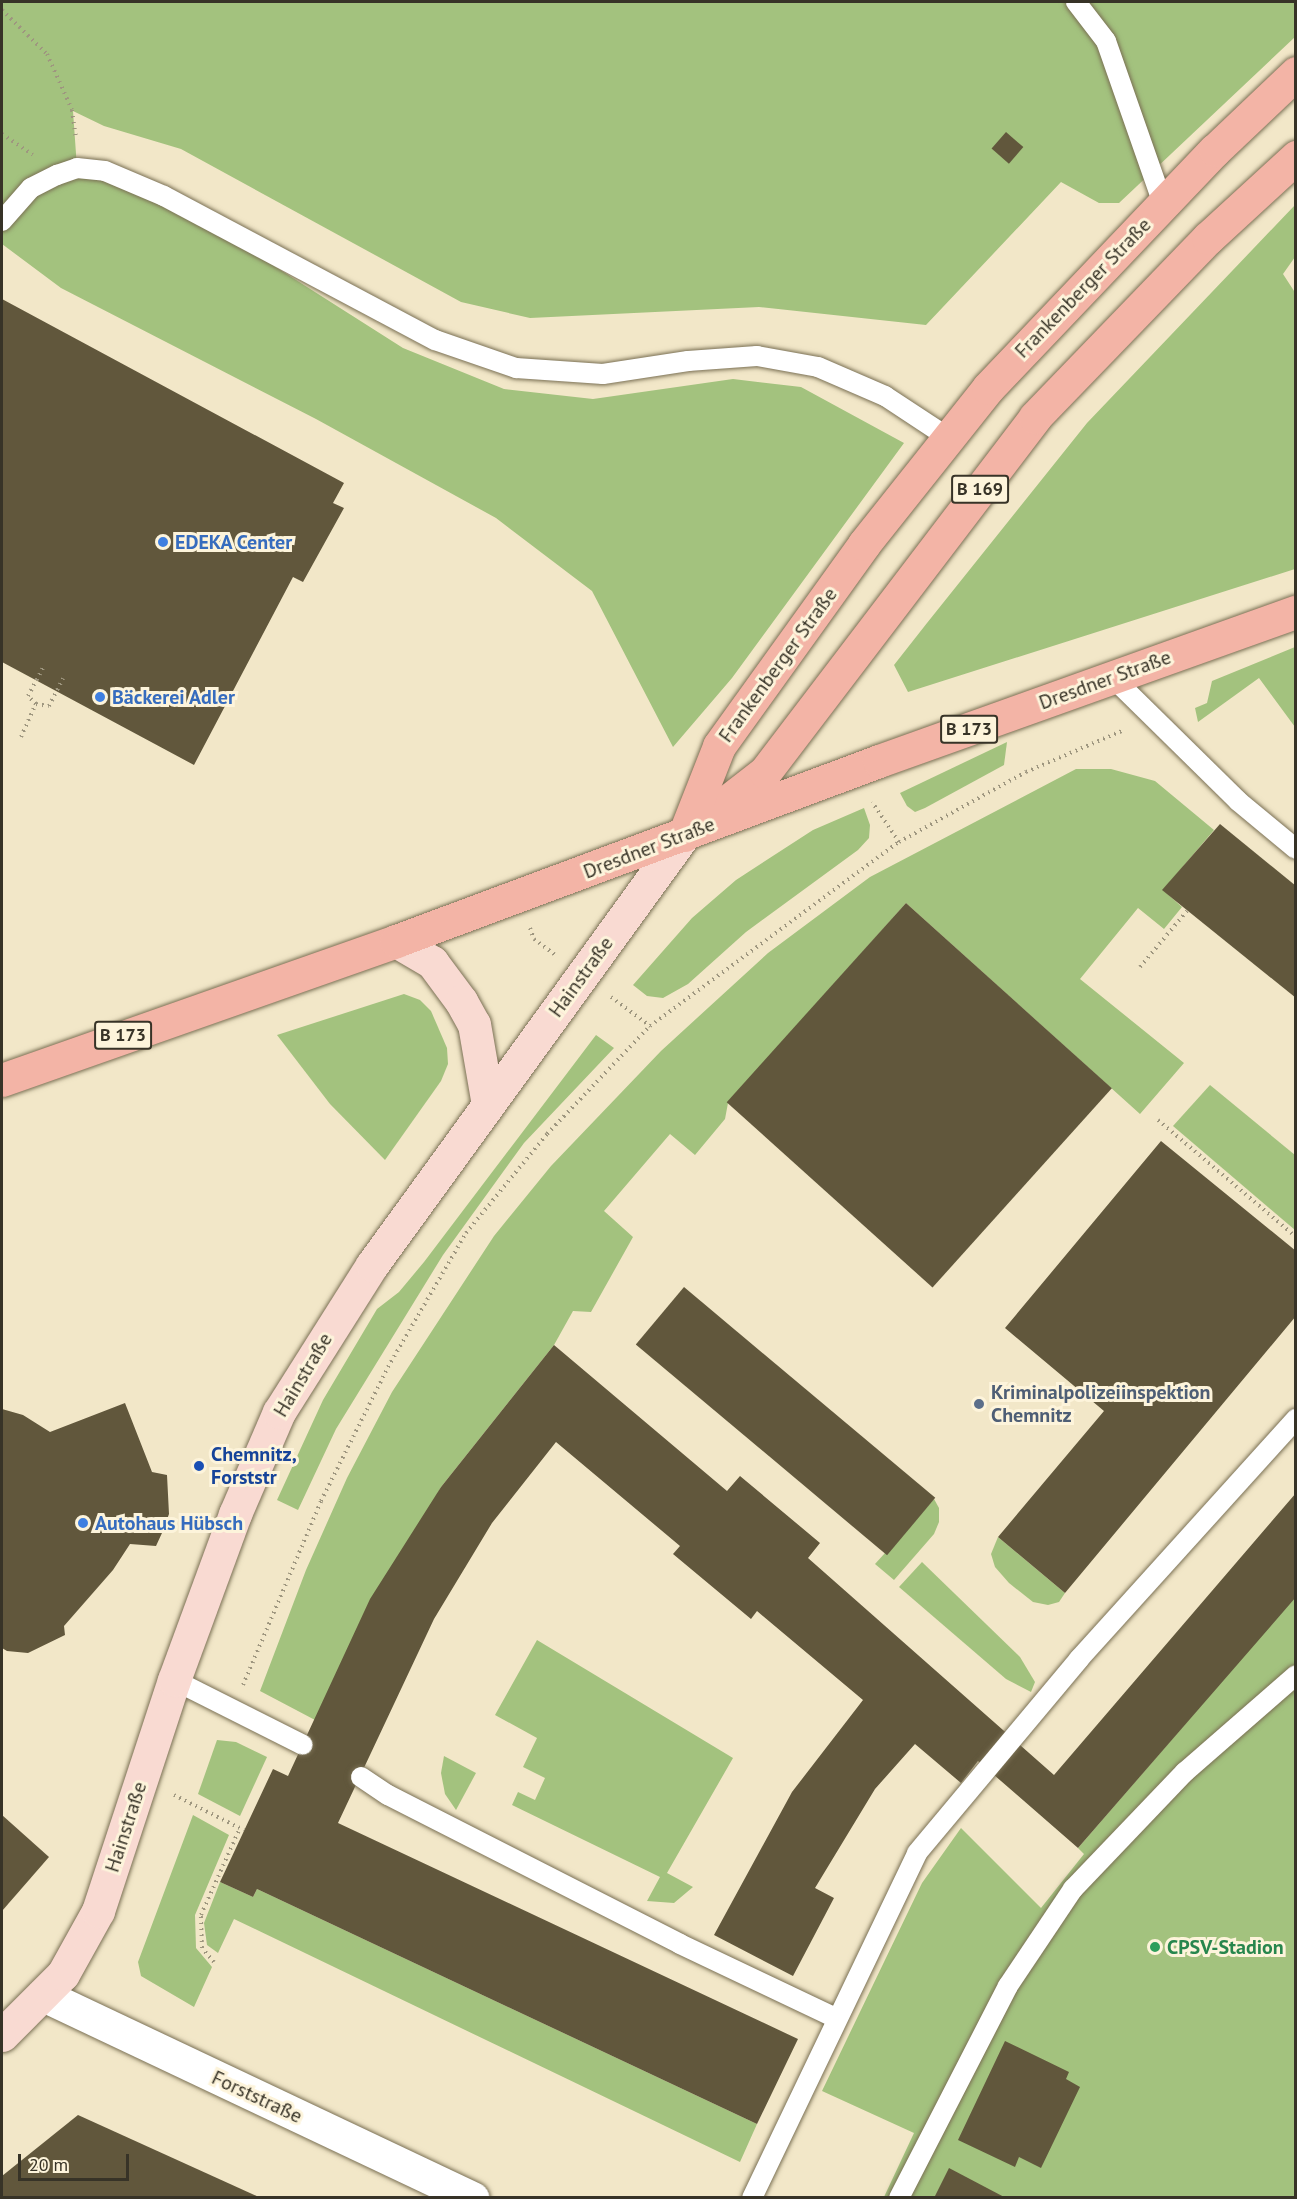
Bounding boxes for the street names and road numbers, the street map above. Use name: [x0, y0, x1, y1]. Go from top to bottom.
street label: Frankenberger Straße: [1010, 213, 1156, 363]
road number: B 169: [950, 474, 1010, 504]
street label: Frankenberger Straße: [714, 583, 842, 747]
street label: Dresdner Straße: [1036, 645, 1174, 715]
road number: B 173: [939, 714, 999, 744]
street label: Dresdner Straße: [580, 812, 718, 884]
street label: Hainstraße: [544, 932, 618, 1022]
road number: B 173: [93, 1020, 153, 1050]
street label: Hainstraße: [269, 1329, 337, 1421]
street label: Hainstraße: [100, 1779, 152, 1875]
street label: Forststraße: [208, 2066, 306, 2128]

